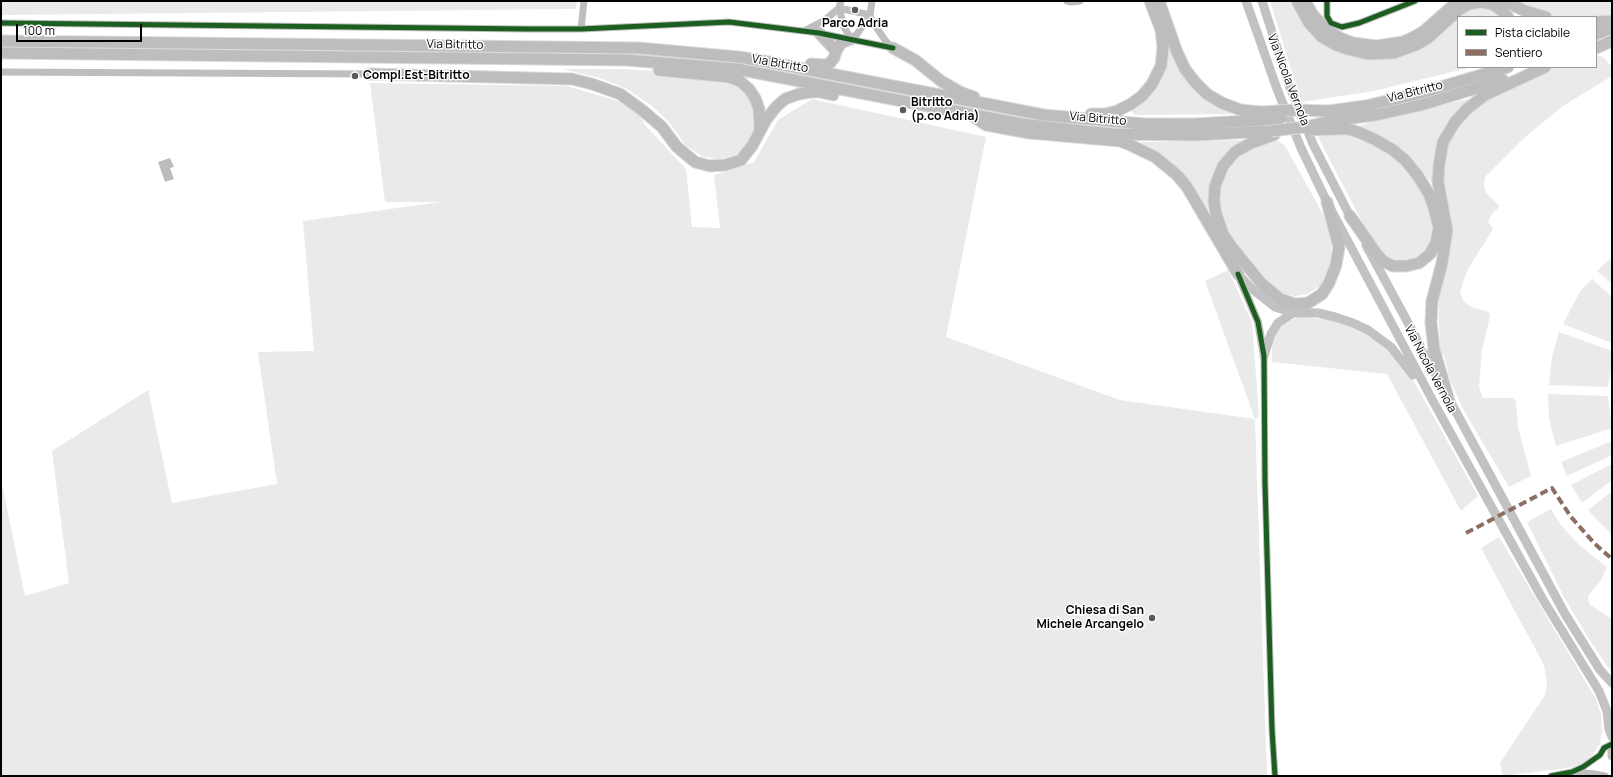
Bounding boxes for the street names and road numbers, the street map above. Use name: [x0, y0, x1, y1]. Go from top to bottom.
street label: Via Nicola Vernola: [1264, 32, 1312, 128]
street label: Via Bitritto: [426, 37, 484, 53]
street label: Via Bitritto: [751, 52, 809, 76]
street label: Via Bitritto: [1386, 78, 1444, 106]
street label: Via Bitritto: [1069, 109, 1127, 129]
street label: Via Nicola Vernola: [1401, 323, 1459, 415]

